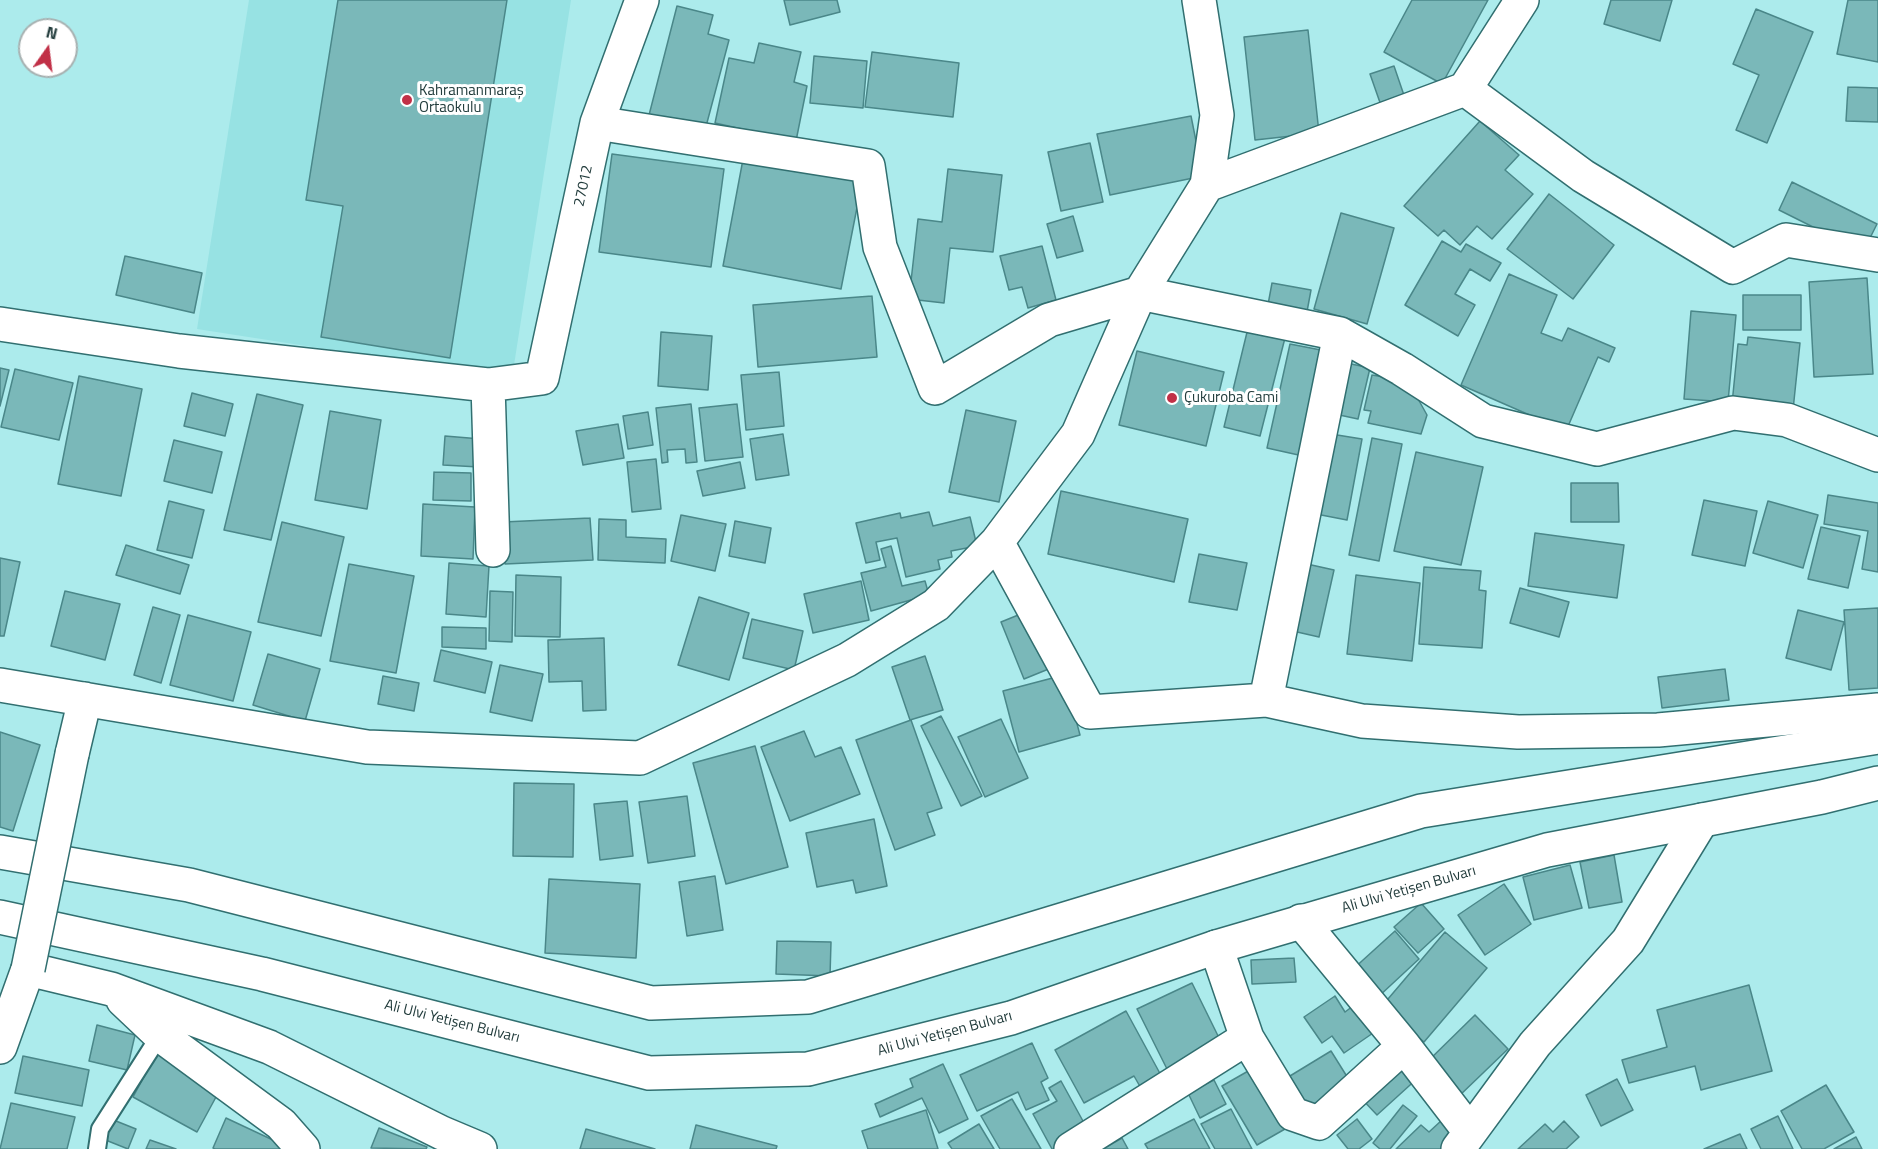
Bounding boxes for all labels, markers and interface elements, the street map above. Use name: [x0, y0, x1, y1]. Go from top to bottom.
north arrow: [18, 18, 78, 78]
text: N: [44, 19, 60, 45]
place label: Kahramanmaraş Ortaokulu: [419, 82, 524, 117]
marker: Kahramanmaraş Ortaokulu: [400, 93, 414, 107]
street label: 27012: [571, 164, 597, 208]
place label: Çukuroba Cami: [1184, 389, 1278, 407]
marker: Çukuroba Cami: [1165, 391, 1179, 405]
street label: Ali Ulvi Yetişen Bulvarı: [1340, 862, 1478, 918]
street label: Ali Ulvi Yetişen Bulvarı: [383, 996, 521, 1048]
street label: Ali Ulvi Yetişen Bulvarı: [876, 1007, 1014, 1061]

